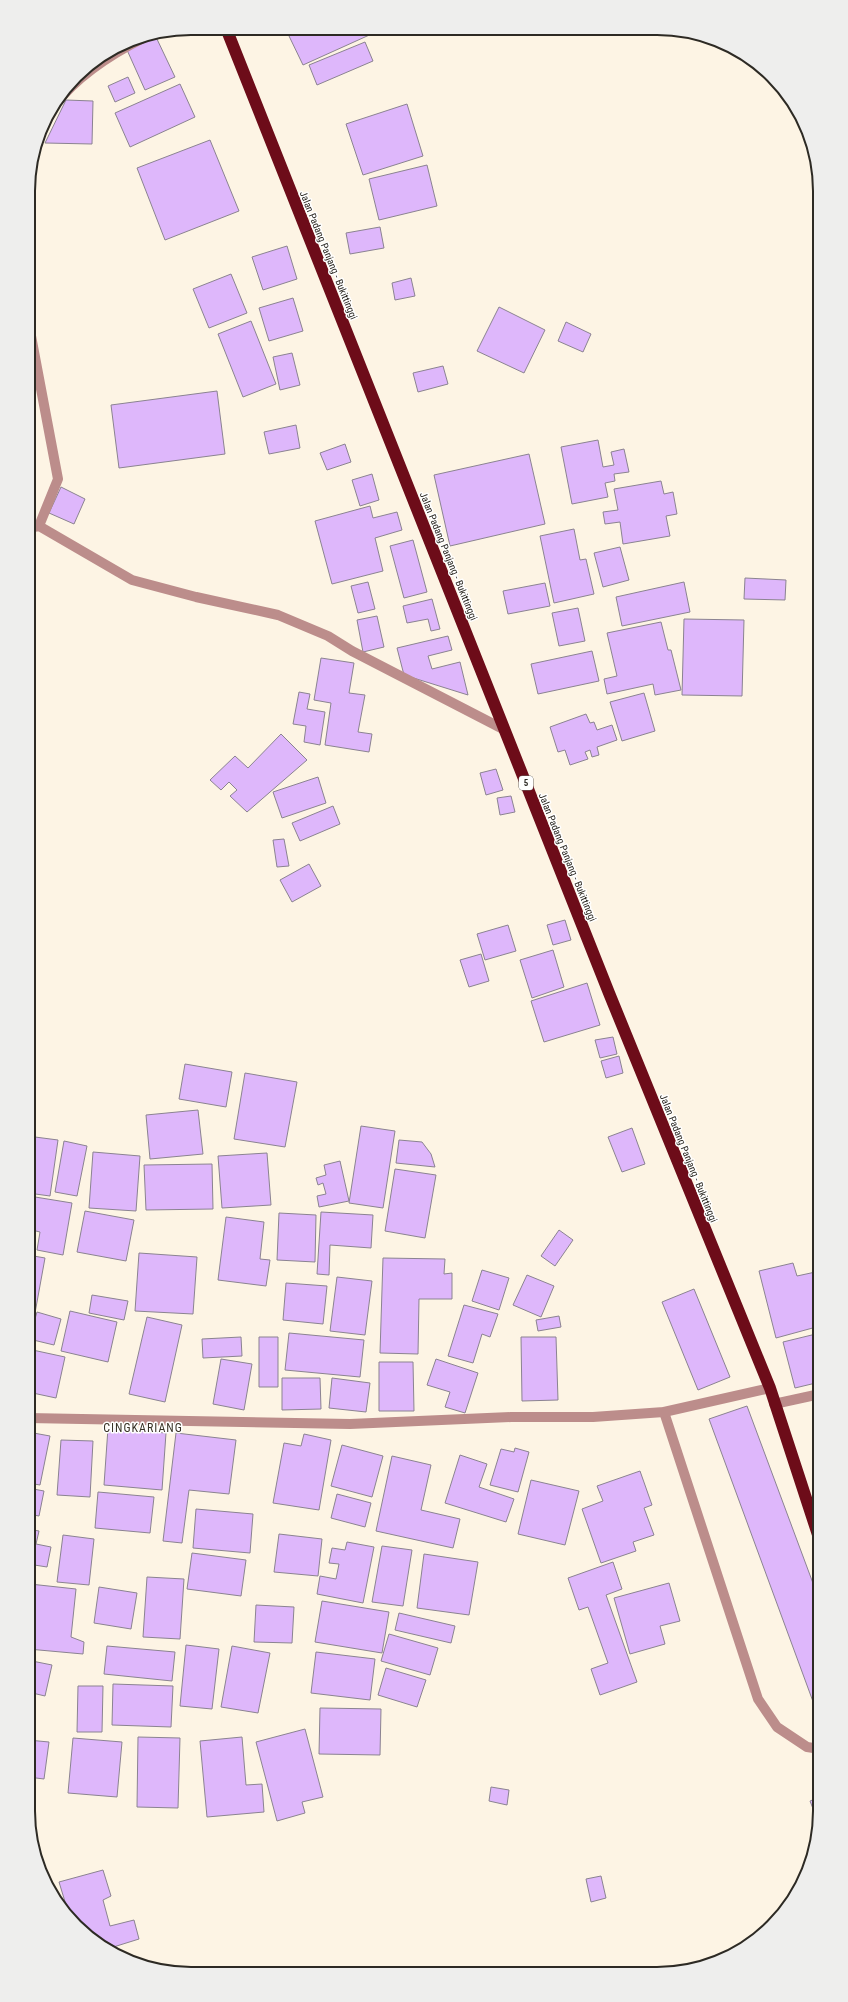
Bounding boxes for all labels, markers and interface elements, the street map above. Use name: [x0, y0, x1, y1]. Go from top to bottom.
street label: Jalan Padang Panjang - Bukittinggi: [298, 189, 359, 321]
street label: Jalan Padang Panjang - Bukittinggi: [418, 490, 479, 622]
road number: 5: [519, 776, 533, 790]
street label: Jalan Padang Panjang - Bukittinggi: [537, 791, 598, 923]
street label: Jalan Padang Panjang - Bukittinggi: [658, 1092, 719, 1224]
district label: CINGKARIANG: [103, 1421, 183, 1435]

